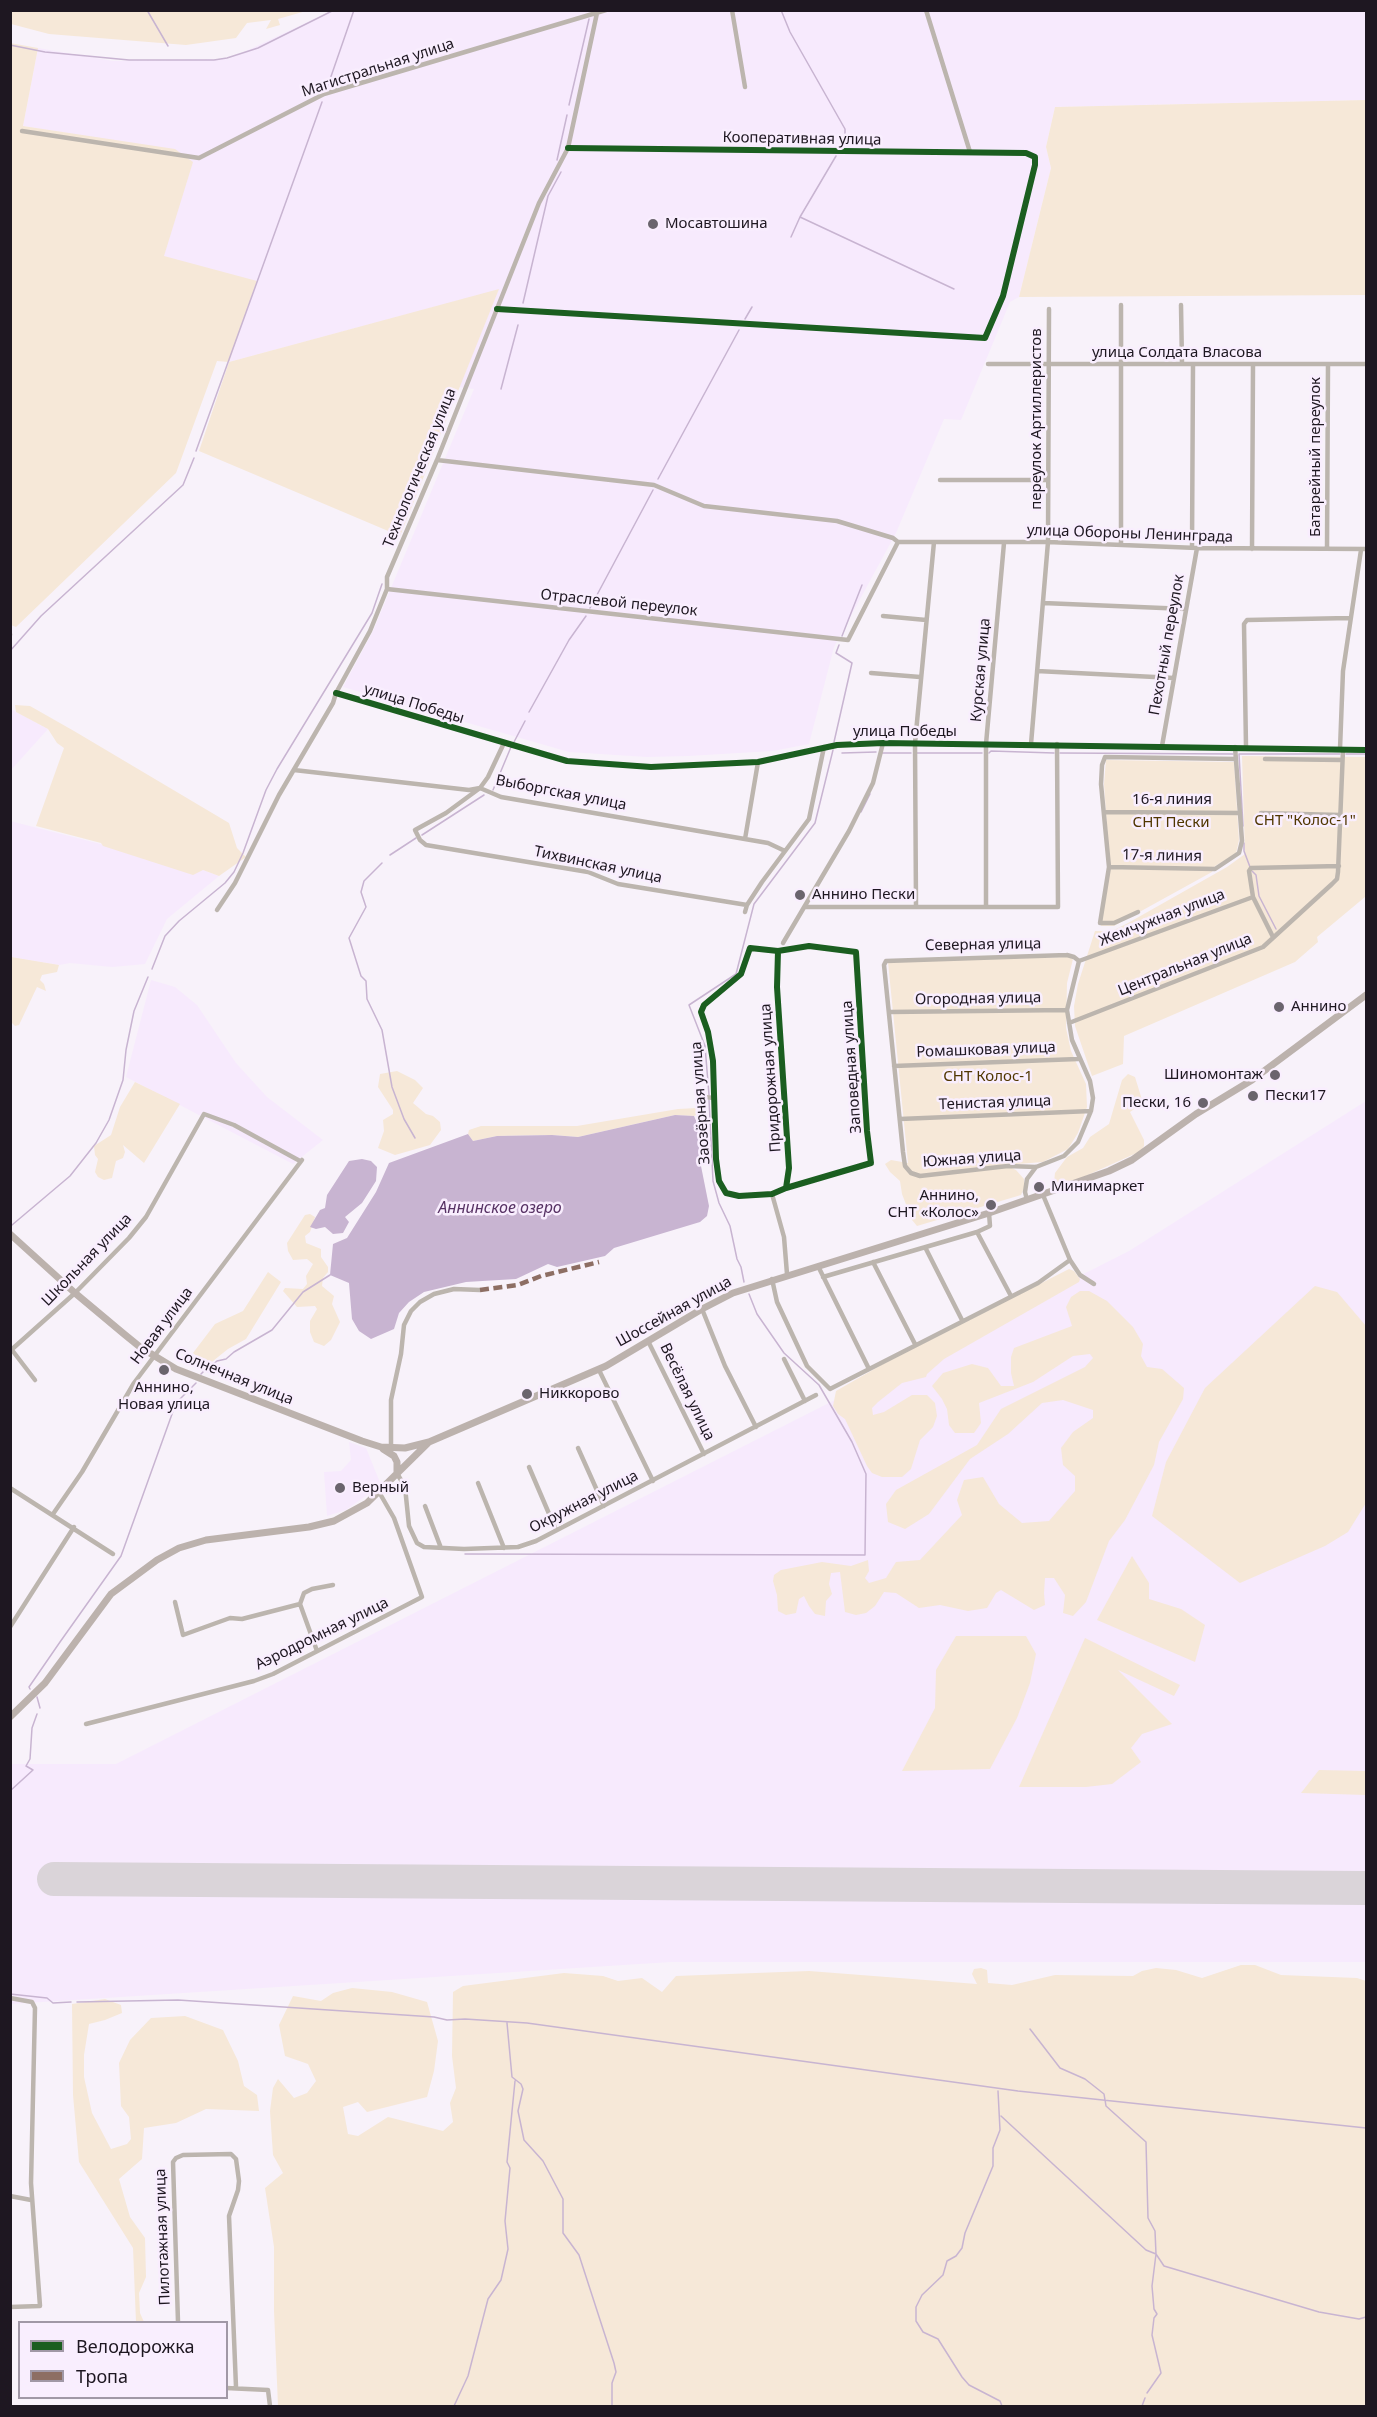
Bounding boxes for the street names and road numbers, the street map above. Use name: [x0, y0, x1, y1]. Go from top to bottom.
street label: Магистральная улица: [299, 35, 457, 101]
street label: Кооперативная улица: [722, 129, 882, 149]
street label: переулок Артиллеристов: [1028, 328, 1046, 510]
street label: улица Солдата Власова: [1092, 344, 1262, 362]
street label: Батарейный переулок: [1307, 377, 1325, 537]
street label: Технологическая улица: [380, 386, 460, 550]
street label: улица Обороны Ленинграда: [1027, 521, 1233, 547]
street label: Пехотный переулок: [1146, 573, 1188, 717]
street label: Отраслевой переулок: [540, 586, 698, 620]
street label: Курская улица: [967, 617, 995, 723]
street label: улица Победы: [362, 680, 466, 728]
street label: улица Победы: [853, 723, 957, 741]
street label: Выборгская улица: [494, 771, 628, 815]
street label: 16-я линия: [1132, 791, 1212, 809]
street label: Тихвинская улица: [532, 843, 664, 887]
street label: 17-я линия: [1122, 846, 1202, 866]
street label: Жемчужная улица: [1096, 886, 1228, 950]
street label: Центральная улица: [1116, 930, 1254, 1000]
street label: Северная улица: [925, 935, 1041, 955]
street label: Огородная улица: [915, 989, 1041, 1009]
street label: Заповедная улица: [838, 1000, 866, 1134]
street label: Придорожная улица: [757, 1003, 785, 1153]
street label: Ромашковая улица: [916, 1039, 1056, 1061]
street label: Заозёрная улица: [688, 1041, 714, 1165]
street label: Тенистая улица: [939, 1092, 1051, 1114]
street label: Южная улица: [922, 1147, 1022, 1171]
street label: Школьная улица: [38, 1210, 136, 1310]
street label: Шоссейная улица: [613, 1273, 735, 1351]
street label: Новая улица: [127, 1284, 197, 1368]
street label: Весёлая улица: [656, 1341, 718, 1443]
street label: Солнечная улица: [172, 1345, 296, 1409]
street label: Окружная улица: [527, 1467, 641, 1537]
street label: Аэродромная улица: [252, 1594, 392, 1674]
street label: Пилотажная улица: [152, 2168, 174, 2306]

